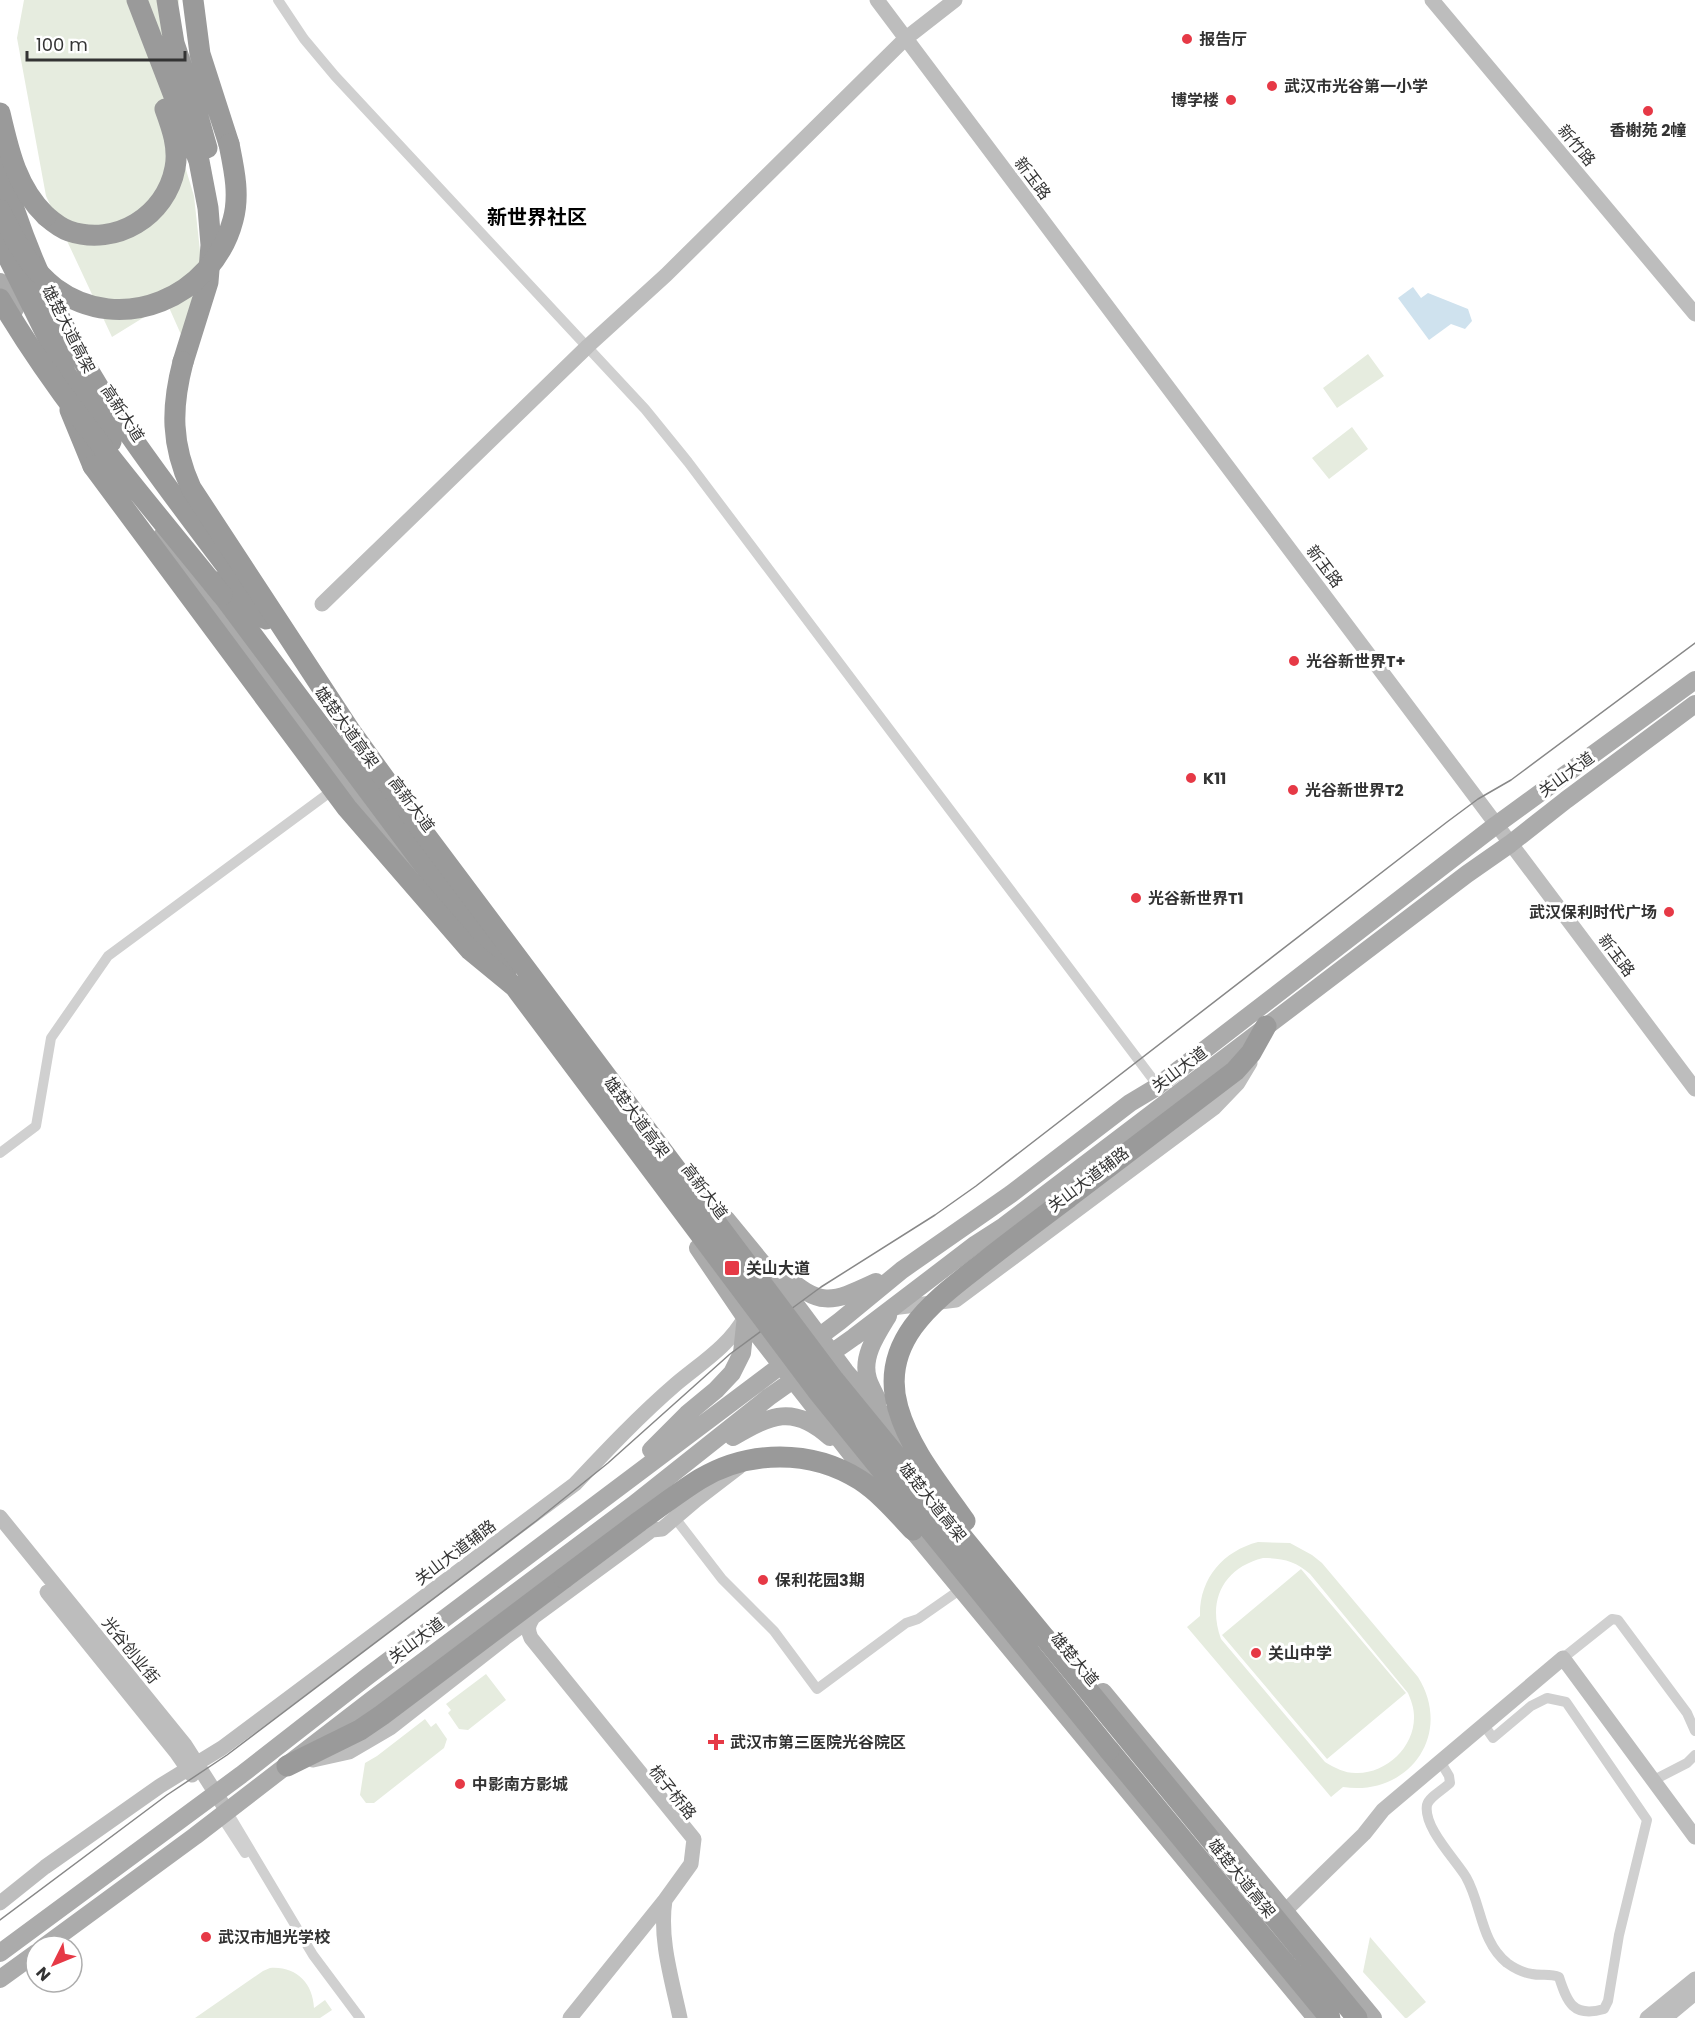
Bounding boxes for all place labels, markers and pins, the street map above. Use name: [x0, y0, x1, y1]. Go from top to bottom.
place label: 报告厅: [1199, 28, 1247, 51]
marker: 报告厅: [1180, 32, 1194, 46]
place label: 武汉市光谷第一小学: [1284, 75, 1428, 98]
marker: 武汉市光谷第一小学: [1265, 79, 1279, 93]
place label: 博学楼: [1171, 89, 1219, 112]
marker: 博学楼: [1224, 93, 1238, 107]
marker: 香榭苑 2幢: [1641, 104, 1655, 118]
place label: 香榭苑 2幢: [1610, 119, 1686, 142]
place label: 光谷新世界T+: [1306, 650, 1406, 673]
marker: 光谷新世界T+: [1287, 654, 1301, 668]
place label: K11: [1203, 767, 1226, 790]
marker: K11: [1184, 771, 1198, 785]
place label: 光谷新世界T2: [1305, 779, 1404, 802]
marker: 光谷新世界T2: [1286, 783, 1300, 797]
place label: 光谷新世界T1: [1148, 887, 1243, 910]
marker: 光谷新世界T1: [1129, 891, 1143, 905]
place label: 武汉保利时代广场: [1529, 901, 1657, 924]
marker: 武汉保利时代广场: [1662, 905, 1676, 919]
place label: 关山大道: [746, 1257, 810, 1280]
marker: 关山大道: [723, 1259, 741, 1277]
place label: 保利花园3期: [775, 1569, 865, 1592]
marker: 保利花园3期: [756, 1573, 770, 1587]
place label: 关山中学: [1268, 1642, 1332, 1665]
marker: 关山中学: [1249, 1646, 1263, 1660]
place label: 武汉市第三医院光谷院区: [730, 1731, 906, 1754]
marker: 武汉市第三医院光谷院区: [707, 1733, 725, 1751]
place label: 中影南方影城: [472, 1773, 568, 1796]
marker: 中影南方影城: [453, 1777, 467, 1791]
place label: 武汉市旭光学校: [218, 1926, 331, 1949]
marker: 武汉市旭光学校: [199, 1930, 213, 1944]

